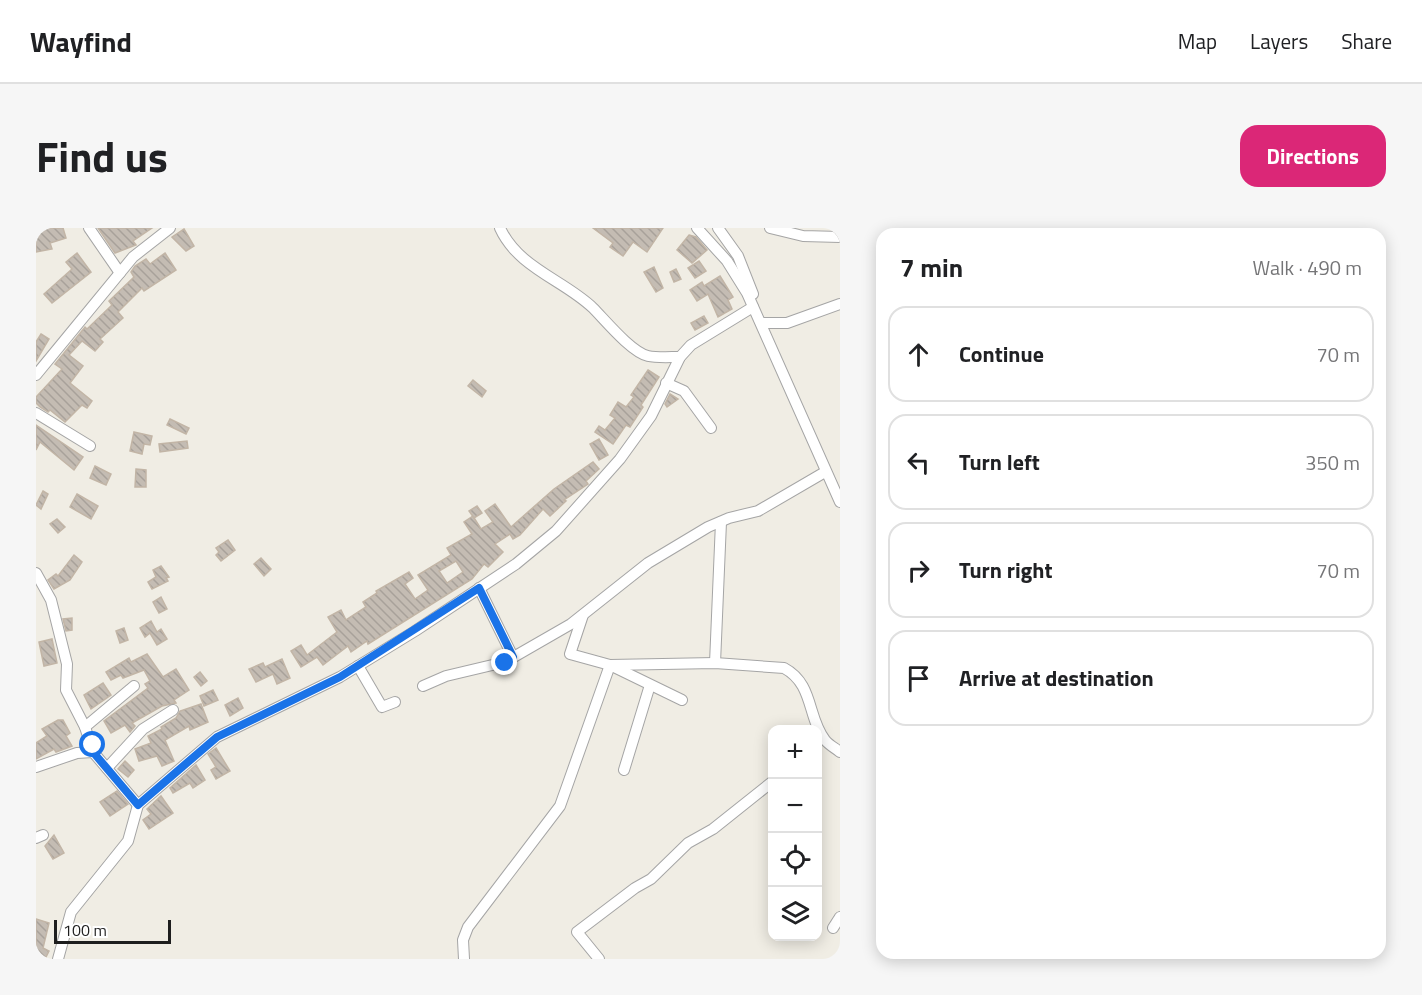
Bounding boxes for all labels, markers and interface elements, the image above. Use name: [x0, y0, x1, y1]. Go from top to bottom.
text: Wayfind: [30, 20, 132, 63]
text: Map: [1178, 25, 1217, 57]
text: Layers: [1250, 25, 1308, 57]
text: Share: [1341, 25, 1392, 57]
text: Find us: [36, 124, 168, 188]
button: Directions: [1240, 125, 1386, 187]
text: 7 min: [900, 248, 963, 287]
text: Walk · 490 m: [1253, 252, 1362, 283]
text: Continue: [959, 337, 1044, 371]
icon: ahead: [902, 338, 935, 371]
text: 70 m: [1316, 339, 1360, 370]
text: Turn left: [959, 445, 1040, 479]
icon: left: [902, 446, 935, 479]
text: 350 m: [1305, 447, 1360, 478]
text: Turn right: [959, 553, 1053, 587]
icon: right: [902, 554, 935, 587]
text: 70 m: [1316, 555, 1360, 586]
route end: [491, 649, 517, 675]
text: Arrive at destination: [959, 661, 1154, 695]
icon: arrive: [902, 662, 935, 695]
map controls: [768, 725, 822, 941]
button: +: [768, 725, 822, 779]
route start: [79, 731, 105, 757]
button: −: [768, 779, 822, 833]
button: locate: [768, 833, 822, 887]
button: layers: [768, 887, 822, 941]
scale bar: [54, 917, 171, 944]
text: 100 m: [63, 918, 107, 942]

